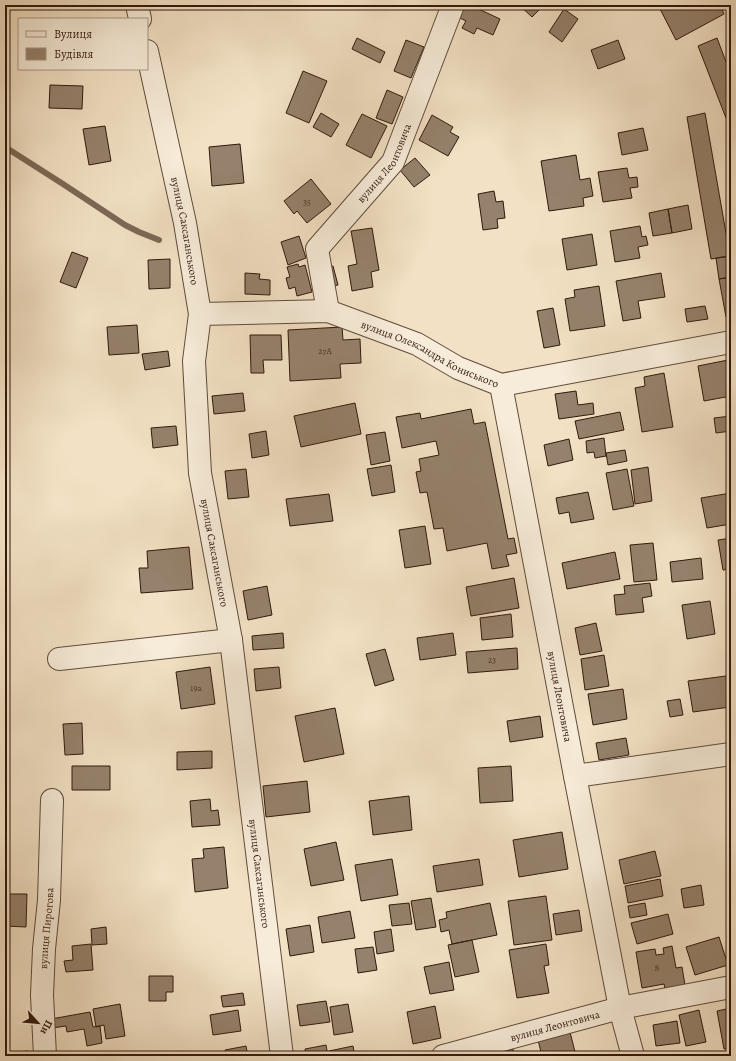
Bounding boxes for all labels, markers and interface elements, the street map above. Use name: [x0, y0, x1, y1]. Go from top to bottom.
legend: [18, 18, 148, 70]
text: Вулиця: [54, 26, 92, 42]
text: Будівля: [54, 46, 94, 62]
street label: вулиця Леонтовича: [354, 121, 415, 206]
street label: вулиця Саксаганського: [167, 176, 202, 287]
house number: 35: [303, 196, 311, 208]
street label: вулиця Олександра Кониського: [359, 317, 501, 392]
house number: 27А: [318, 345, 332, 357]
street label: вулиця Саксаганського: [197, 497, 232, 609]
street label: вулиця Леонтовича: [544, 650, 576, 744]
house number: 23: [488, 654, 496, 666]
house number: 19а: [190, 682, 203, 694]
street label: вулиця Саксаганського: [245, 818, 273, 929]
street label: вулиця Пирогова: [36, 886, 57, 969]
house number: 8: [655, 962, 659, 974]
north arrow: [18, 1003, 58, 1043]
street label: вулиця Леонтовича: [509, 1007, 602, 1045]
text: Пн: [36, 1017, 56, 1038]

